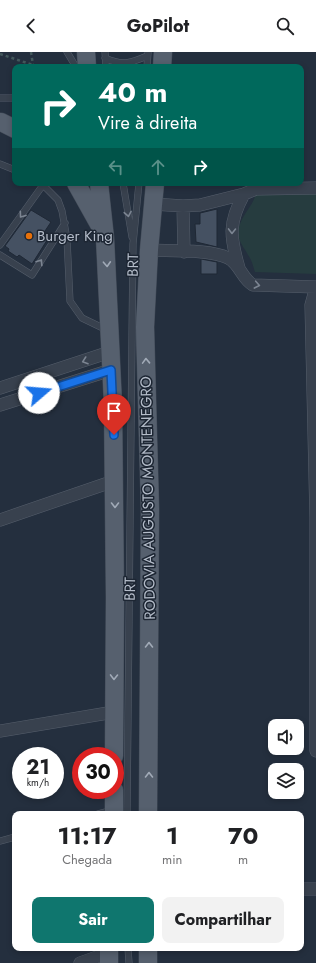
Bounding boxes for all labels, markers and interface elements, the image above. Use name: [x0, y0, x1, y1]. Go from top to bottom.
text: GoPilot: [127, 13, 189, 39]
icon: back: [20, 15, 42, 37]
icon: search: [274, 15, 296, 37]
text: 40 m: [98, 72, 167, 113]
icon: right: [32, 80, 84, 132]
text: Vire à direita: [98, 110, 197, 136]
icon: left: [105, 156, 127, 178]
icon: ahead: [147, 156, 169, 178]
icon: right: [189, 156, 211, 178]
one-way arrow: [123, 210, 132, 217]
one-way arrow: [19, 211, 27, 218]
place label: Burger King: [37, 225, 113, 247]
one-way arrow: [228, 228, 236, 234]
marker: Burger King: [24, 231, 34, 241]
street label: BRT: [122, 253, 144, 277]
one-way arrow: [35, 260, 42, 267]
one-way arrow: [102, 261, 111, 267]
one-way arrow: [254, 280, 261, 288]
one-way arrow: [81, 356, 88, 364]
one-way arrow: [142, 358, 150, 364]
position arrow: [18, 372, 60, 414]
street label: RODOVIA AUGUSTO MONTENEGRO: [135, 376, 161, 620]
pin: [97, 394, 131, 435]
icon: arrive: [103, 400, 125, 422]
one-way arrow: [110, 502, 119, 508]
street label: BRT: [119, 577, 141, 601]
one-way arrow: [145, 642, 153, 648]
one-way arrow: [110, 674, 118, 680]
map controls: [268, 719, 304, 799]
button: sound: [268, 719, 304, 755]
speed limit sign: 30: [72, 747, 124, 799]
text: 21: [26, 753, 50, 782]
button: layers: [268, 763, 304, 799]
one-way arrow: [145, 772, 153, 778]
text: km/h: [27, 775, 49, 790]
text: 11:17: [58, 818, 116, 853]
text: 1: [166, 818, 178, 853]
text: 70: [228, 818, 258, 853]
text: Chegada: [62, 850, 112, 869]
text: min: [162, 850, 182, 869]
text: m: [238, 850, 248, 869]
button: Sair: [32, 897, 154, 943]
button: Compartilhar: [162, 897, 284, 943]

